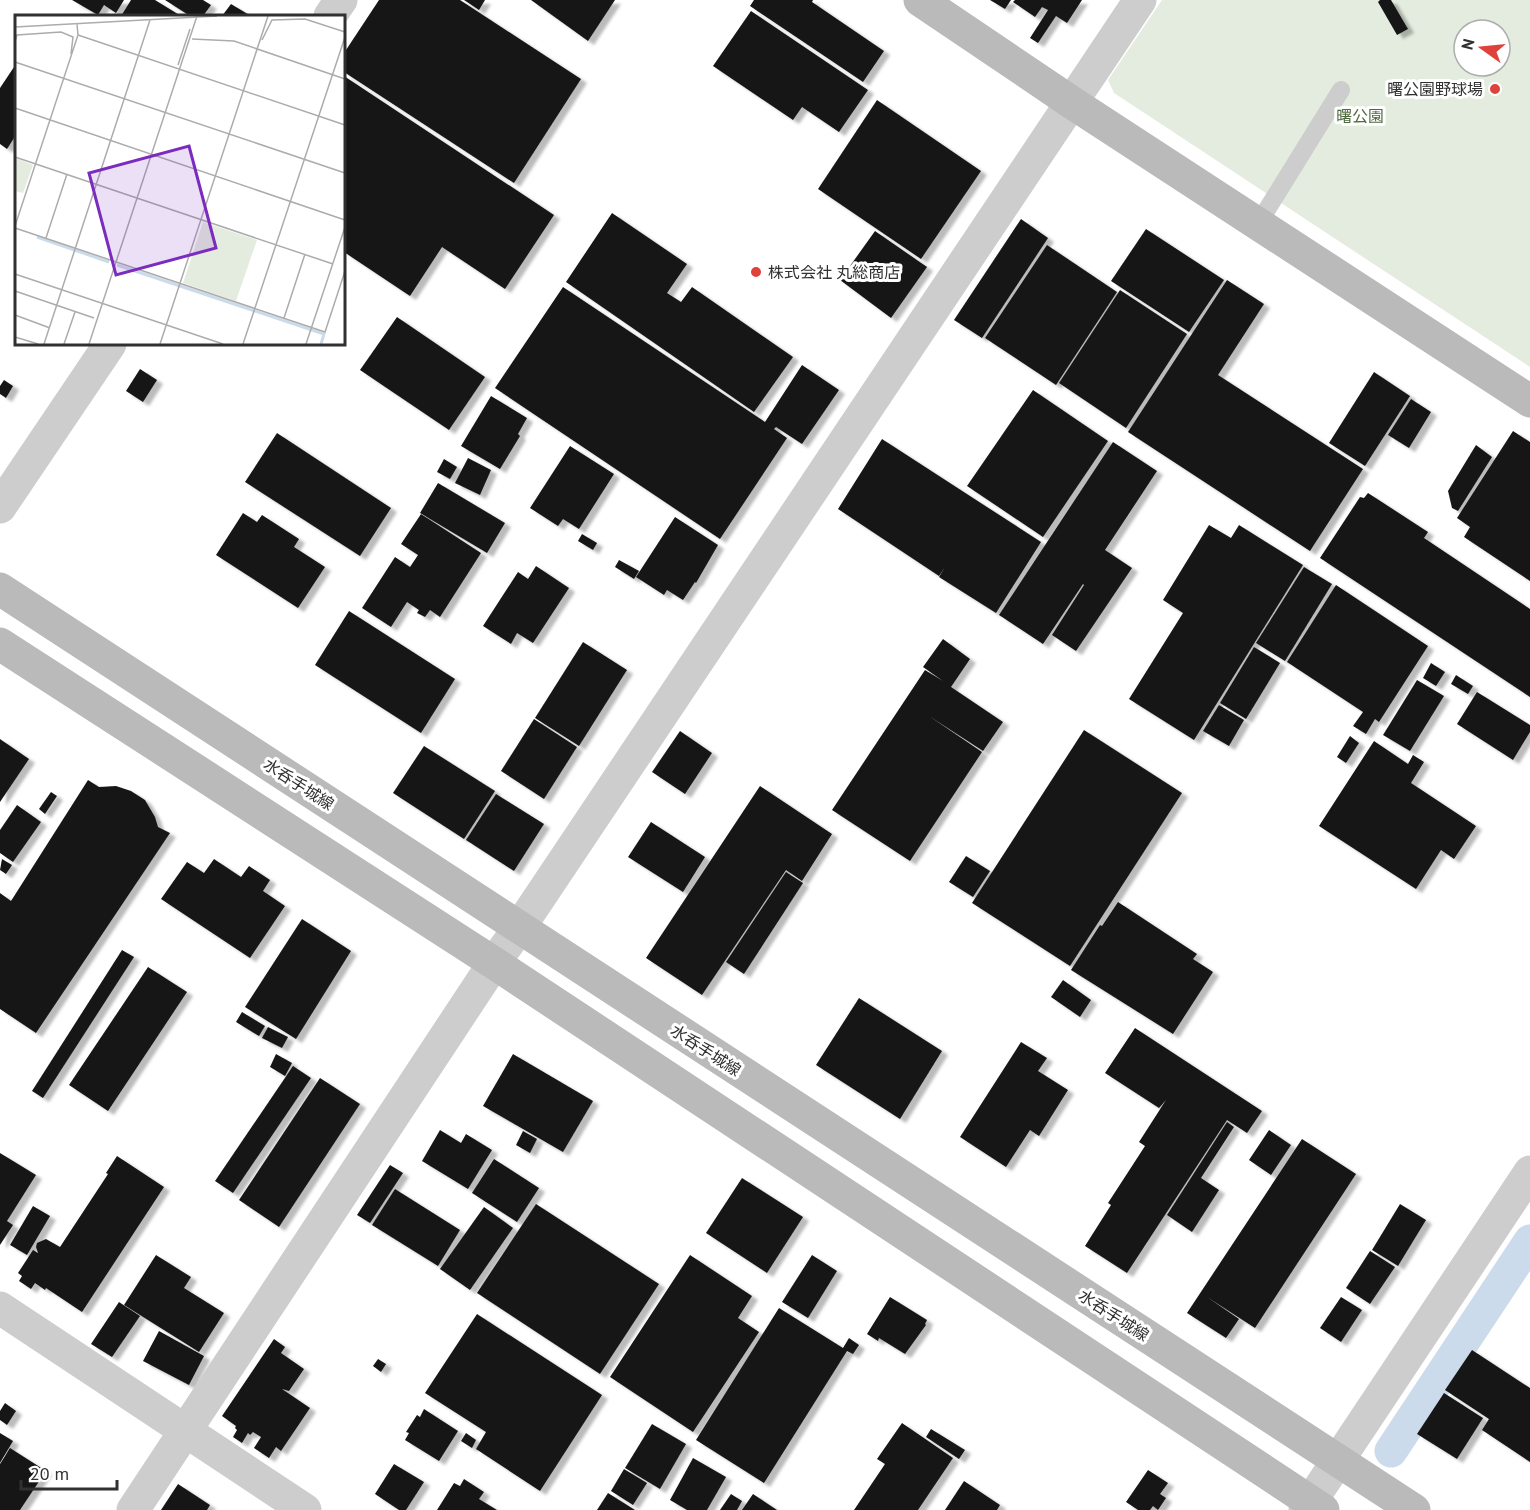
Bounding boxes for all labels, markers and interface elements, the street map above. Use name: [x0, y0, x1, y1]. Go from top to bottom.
inset map: [15, 15, 345, 345]
north arrow: [1452, 18, 1512, 78]
text: N: [1456, 36, 1479, 52]
place label: 曙公園野球場: [1387, 79, 1483, 99]
marker: 曙公園野球場: [1488, 82, 1502, 96]
park label: 曙公園: [1336, 106, 1384, 126]
place label: 株式会社 丸総商店: [768, 262, 900, 282]
marker: 株式会社 丸総商店: [749, 265, 763, 279]
street label: 水呑手城線: [260, 754, 338, 814]
street label: 水呑手城線: [667, 1020, 745, 1080]
street label: 水呑手城線: [1075, 1285, 1153, 1345]
scale bar: [21, 1453, 117, 1491]
text: 20 m: [30, 1462, 69, 1485]

